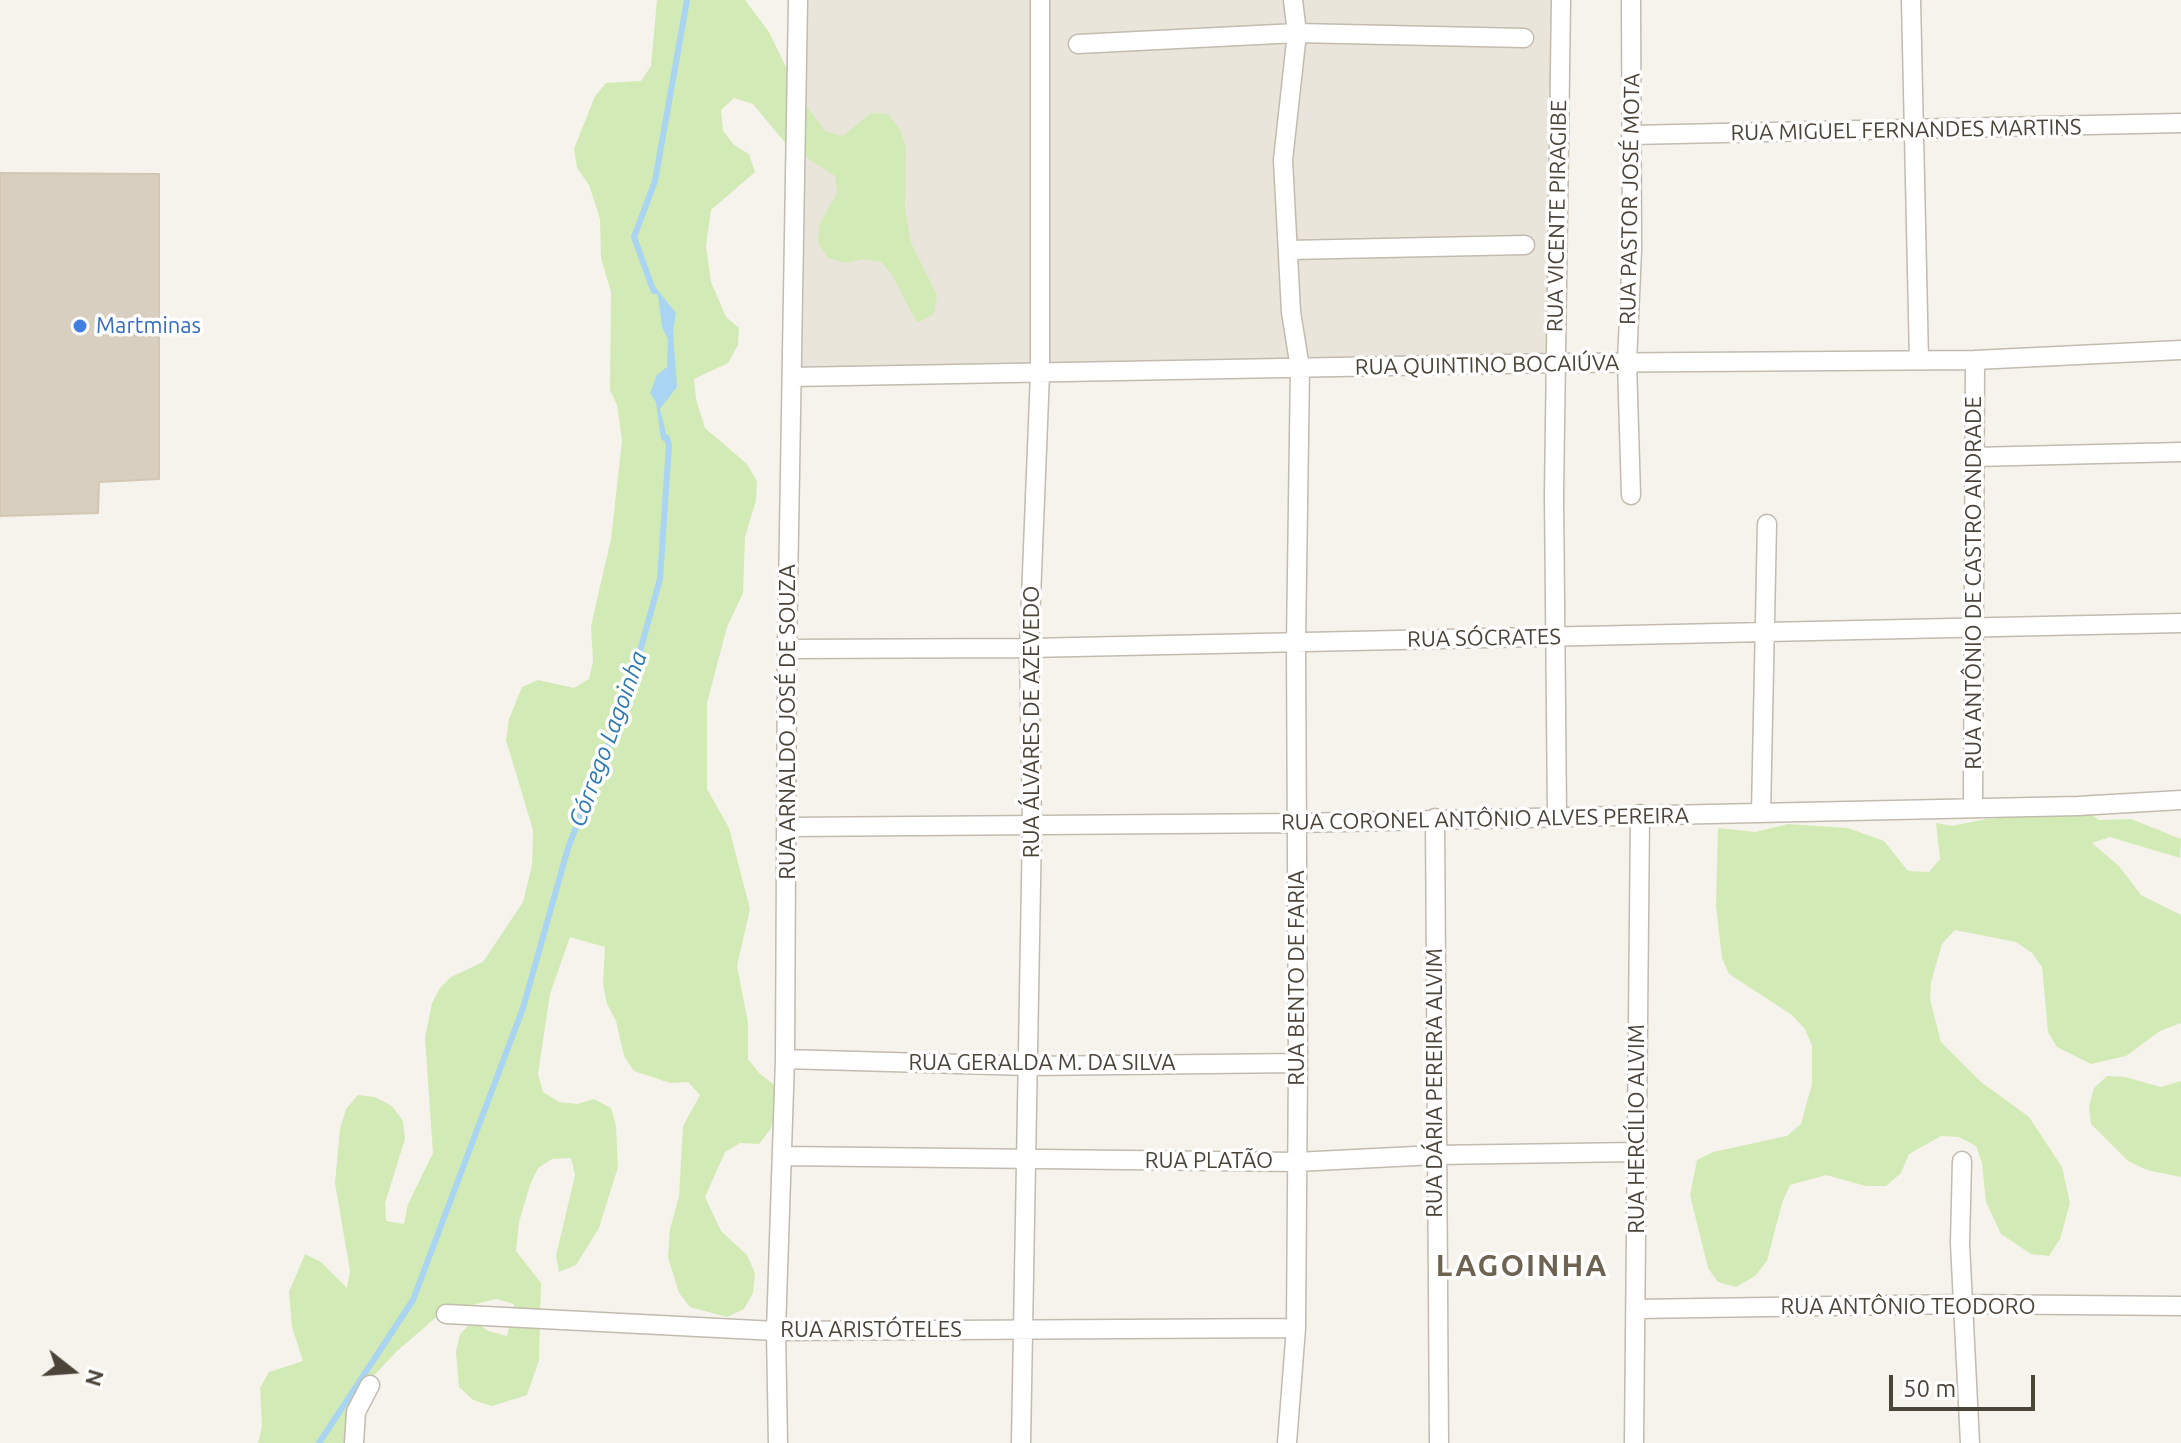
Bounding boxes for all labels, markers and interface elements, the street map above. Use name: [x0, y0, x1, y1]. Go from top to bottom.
street label: RUA PASTOR JOSÉ MOTA: [1615, 73, 1645, 325]
street label: RUA VICENTE PIRAGIBE: [1542, 100, 1572, 332]
street label: RUA MIGUEL FERNANDES MARTINS: [1730, 114, 2082, 146]
place label: Martminas: [96, 313, 201, 339]
marker: Martminas: [71, 317, 89, 335]
street label: RUA QUINTINO BOCAIÚVA: [1355, 349, 1619, 381]
street label: RUA ANTÔNIO DE CASTRO ANDRADE: [1961, 396, 1987, 770]
street label: RUA ARNALDO JOSÉ DE SOUZA: [775, 564, 801, 880]
street label: RUA ÁLVARES DE AZEVEDO: [1019, 586, 1045, 858]
street label: RUA SÓCRATES: [1407, 623, 1561, 653]
water label: Córrego Lagoinha: [563, 647, 653, 831]
street label: RUA CORONEL ANTÔNIO ALVES PEREIRA: [1281, 802, 1689, 836]
street label: RUA BENTO DE FARIA: [1284, 870, 1310, 1086]
street label: RUA DÁRIA PEREIRA ALVIM: [1422, 948, 1448, 1218]
street label: RUA HERCÍLIO ALVIM: [1624, 1024, 1650, 1234]
street label: RUA GERALDA M. DA SILVA: [908, 1050, 1176, 1076]
street label: RUA PLATÃO: [1145, 1148, 1273, 1174]
district label: LAGOINHA: [1436, 1248, 1608, 1284]
street label: RUA ANTÔNIO TEODORO: [1780, 1294, 2036, 1320]
street label: RUA ARISTÓTELES: [780, 1317, 962, 1343]
north arrow: [32, 1331, 112, 1411]
scale bar: [1893, 1359, 2039, 1409]
text: N: [81, 1367, 110, 1390]
text: 50 m: [1903, 1375, 1956, 1402]

